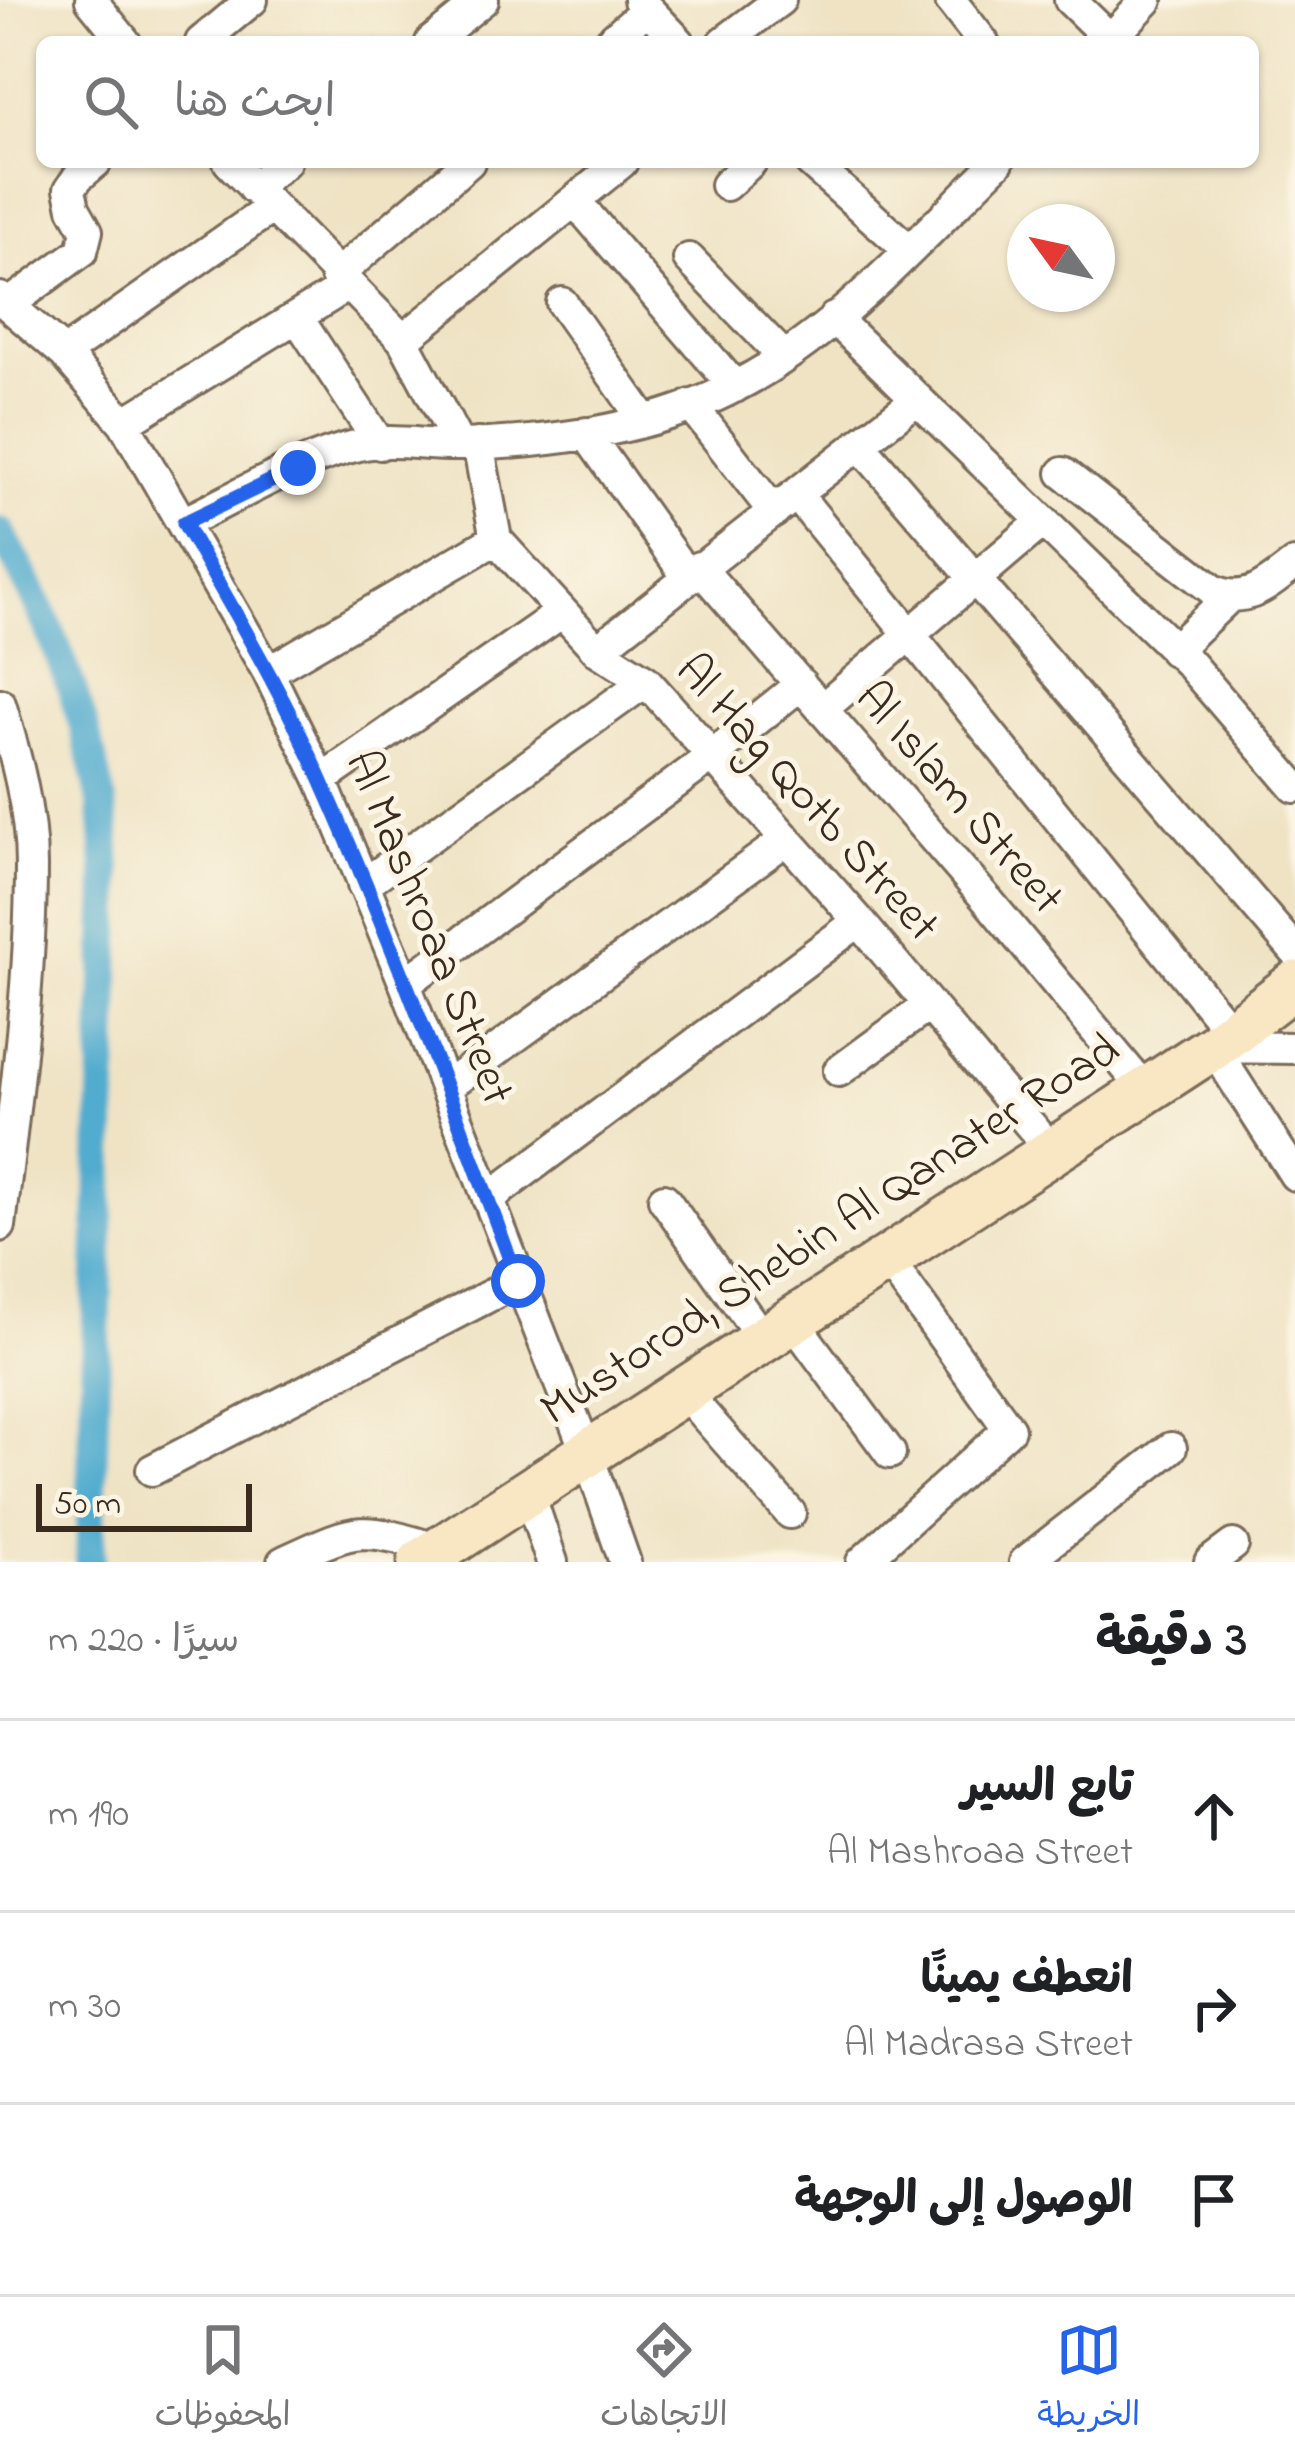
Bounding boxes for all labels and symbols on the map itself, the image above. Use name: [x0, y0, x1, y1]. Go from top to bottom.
north arrow: [1007, 204, 1115, 312]
route end: [271, 441, 325, 495]
street label: Al Hag Qotb Street: [656, 639, 955, 960]
street label: Al Islam Street: [837, 667, 1079, 931]
street label: Al Mashroaa Street: [325, 740, 531, 1116]
street label: Mustorod, Shebin Al Qanater Road: [527, 1017, 1135, 1445]
route start: [491, 1254, 545, 1308]
scale bar: [36, 1478, 252, 1531]

